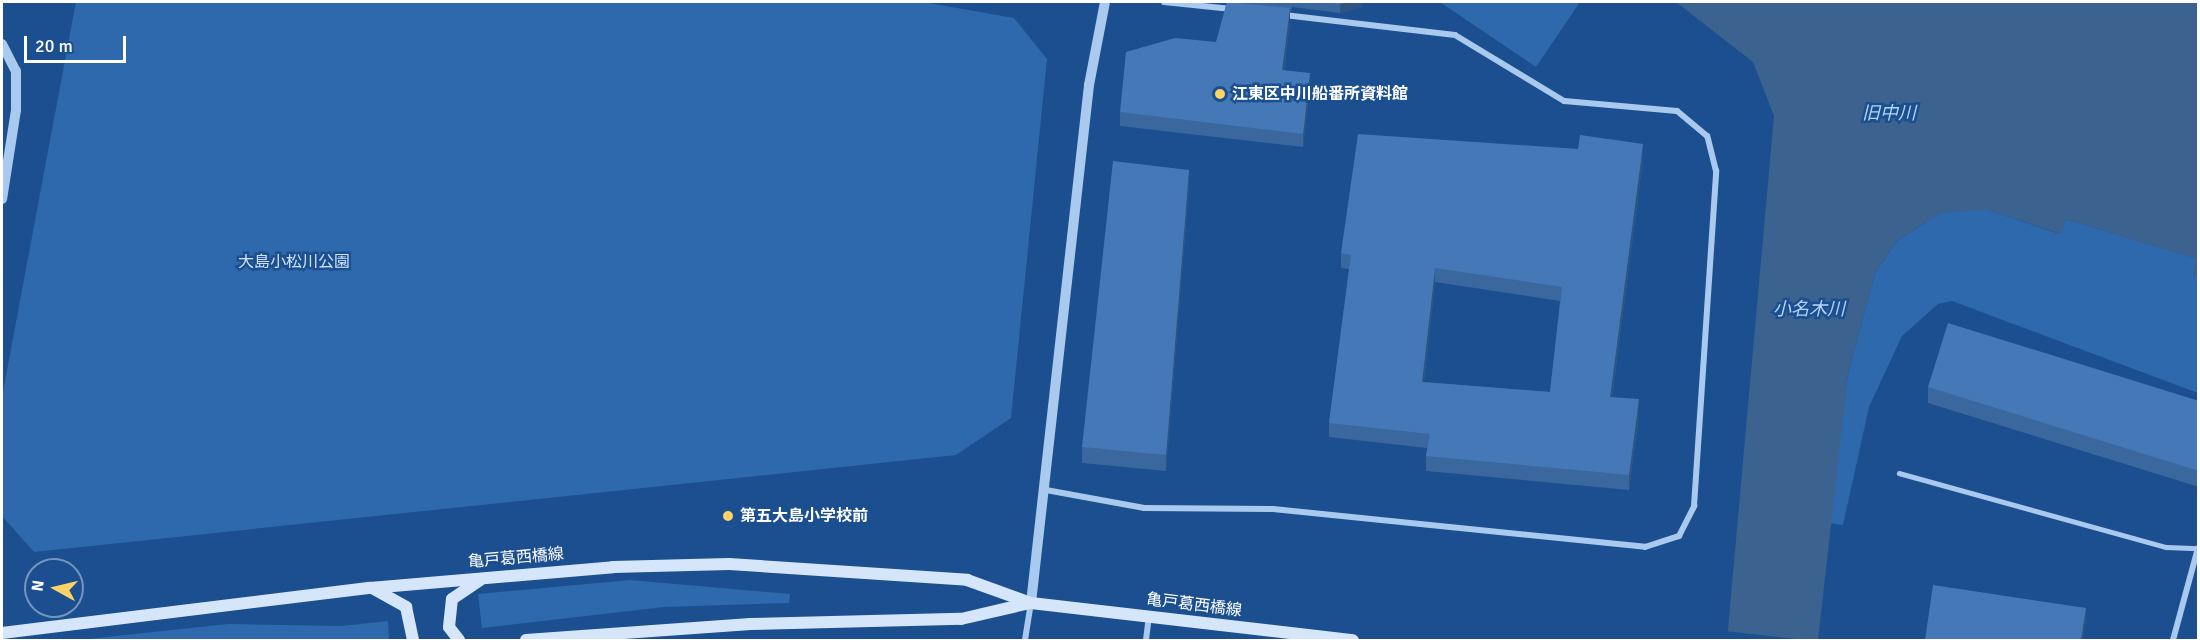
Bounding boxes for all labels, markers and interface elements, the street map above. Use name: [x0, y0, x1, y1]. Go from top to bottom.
scale bar: [27, 24, 129, 62]
text: 20 m: [35, 35, 73, 57]
place label: 江東区中川船番所資料館: [1232, 84, 1408, 104]
marker: 江東区中川船番所資料館: [1213, 87, 1227, 101]
water label: 旧中川: [1862, 102, 1916, 124]
park label: 大島小松川公園: [238, 252, 350, 272]
water label: 小名木川: [1773, 298, 1845, 320]
place label: 第五大島小学校前: [740, 506, 868, 526]
marker: 第五大島小学校前: [721, 509, 735, 523]
street label: 亀戸葛西橋線: [467, 544, 565, 572]
north arrow: [24, 558, 84, 618]
text: N: [27, 579, 49, 593]
street label: 亀戸葛西橋線: [1145, 590, 1243, 620]

